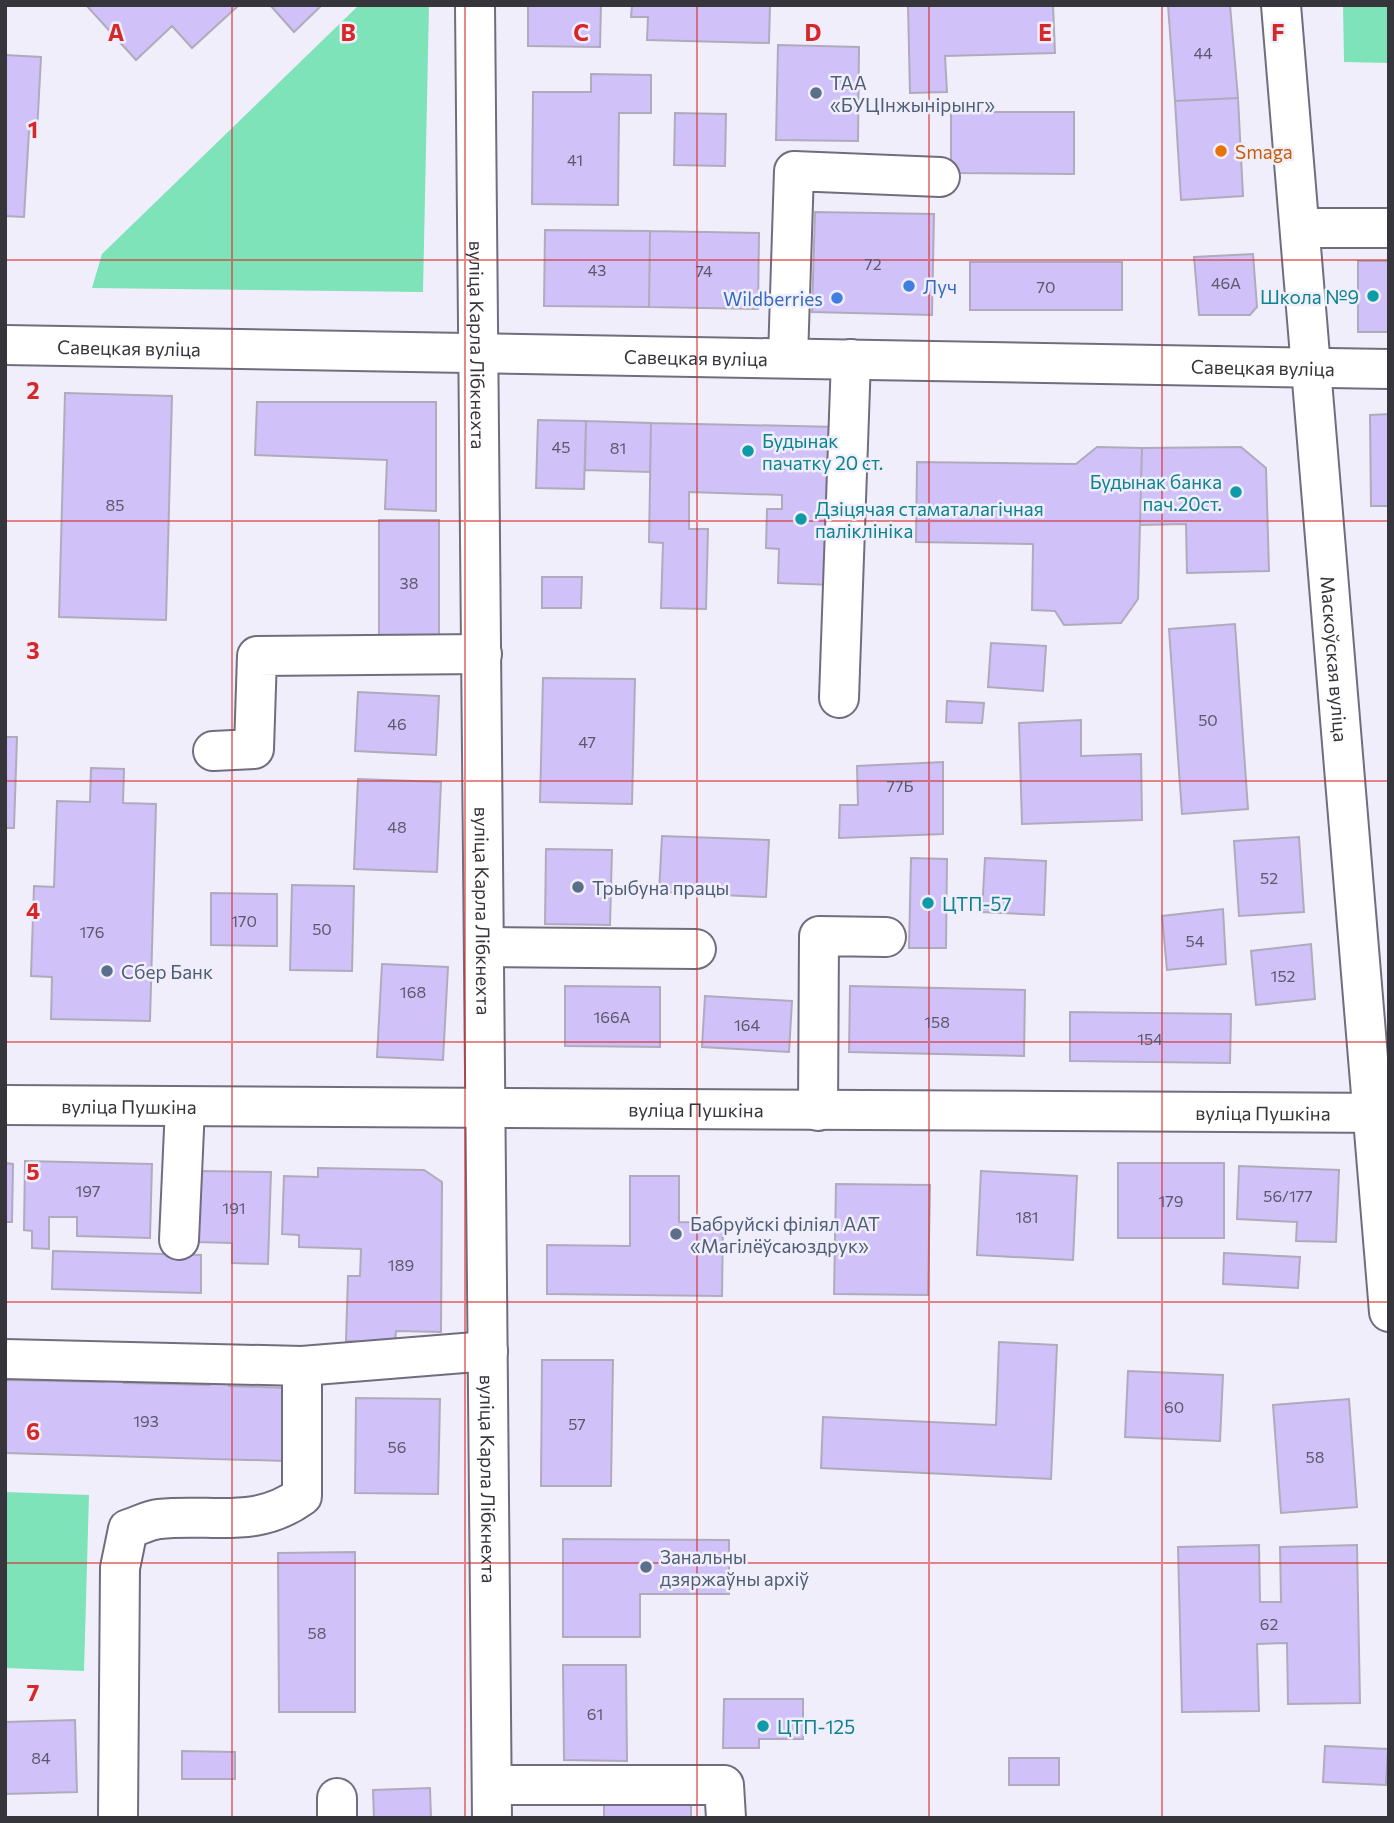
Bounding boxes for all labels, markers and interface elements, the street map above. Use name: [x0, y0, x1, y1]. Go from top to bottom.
text: A: [108, 18, 125, 46]
text: B: [340, 18, 356, 46]
text: C: [573, 18, 589, 46]
text: D: [805, 18, 822, 46]
text: E: [1038, 18, 1052, 46]
text: F: [1271, 18, 1285, 46]
house number: 44: [1193, 43, 1213, 62]
place label: ТАА «БУЦІнжынірынг»: [830, 71, 995, 116]
marker: ТАА «БУЦІнжынірынг»: [808, 85, 824, 101]
text: 1: [28, 115, 38, 143]
place label: Smaga: [1235, 140, 1293, 163]
marker: Smaga: [1213, 143, 1229, 159]
house number: 41: [567, 150, 583, 169]
street label: вуліца Карла Лібкнехта: [466, 241, 491, 449]
house number: 72: [864, 254, 882, 273]
house number: 43: [588, 260, 606, 279]
house number: 74: [695, 261, 713, 280]
house number: 46А: [1211, 273, 1241, 292]
place label: Луч: [923, 275, 957, 298]
house number: 70: [1037, 277, 1055, 296]
marker: Луч: [901, 278, 917, 294]
place label: Школа №9: [1260, 285, 1359, 308]
place label: Wildberries: [723, 287, 823, 310]
marker: Школа №9: [1365, 288, 1381, 304]
marker: Wildberries: [829, 290, 845, 306]
street label: Савецкая вуліца: [57, 334, 201, 360]
street label: Савецкая вуліца: [624, 344, 768, 370]
street label: Савецкая вуліца: [1191, 354, 1335, 380]
text: 2: [26, 376, 40, 404]
place label: Будынак пачатку 20 ст.: [762, 429, 883, 474]
house number: 45: [552, 437, 570, 456]
house number: 81: [610, 438, 626, 457]
marker: Будынак пачатку 20 ст.: [740, 443, 756, 459]
place label: Будынак банка пач.20ст.: [1090, 470, 1222, 515]
marker: Будынак банка пач.20ст.: [1228, 484, 1244, 500]
house number: 85: [106, 495, 124, 514]
place label: Дзіцячая стаматалагічная паліклініка: [815, 497, 1044, 542]
marker: Дзіцячая стаматалагічная паліклініка: [793, 511, 809, 527]
house number: 38: [400, 573, 418, 592]
street label: Маскоўская вуліца: [1317, 575, 1353, 743]
text: 3: [26, 636, 40, 664]
house number: 50: [1198, 710, 1218, 729]
house number: 46: [387, 714, 407, 733]
house number: 47: [578, 732, 596, 751]
house number: 77Б: [887, 776, 913, 795]
street label: вуліца Карла Лібкнехта: [471, 807, 496, 1015]
house number: 48: [387, 817, 407, 836]
house number: 52: [1260, 868, 1278, 887]
place label: Трыбуна працы: [592, 876, 729, 899]
marker: Трыбуна працы: [570, 879, 586, 895]
place label: ЦТП-57: [942, 892, 1011, 915]
marker: ЦТП-57: [920, 895, 936, 911]
text: 4: [26, 896, 40, 924]
house number: 170: [231, 911, 257, 930]
house number: 50: [312, 919, 332, 938]
house number: 176: [80, 922, 104, 941]
house number: 54: [1186, 931, 1205, 950]
place label: Сбер Банк: [121, 960, 213, 983]
marker: Сбер Банк: [99, 963, 115, 979]
house number: 152: [1271, 966, 1296, 985]
house number: 168: [400, 982, 426, 1001]
house number: 166А: [594, 1007, 630, 1026]
house number: 158: [924, 1012, 950, 1031]
house number: 164: [734, 1015, 760, 1034]
house number: 154: [1137, 1029, 1163, 1048]
street label: вуліца Пушкіна: [61, 1094, 197, 1118]
street label: вуліца Пушкіна: [628, 1097, 764, 1121]
street label: вуліца Пушкіна: [1195, 1100, 1331, 1124]
text: 5: [26, 1157, 40, 1185]
house number: 197: [76, 1181, 100, 1200]
house number: 56/177: [1263, 1186, 1313, 1205]
house number: 179: [1159, 1191, 1183, 1210]
house number: 191: [222, 1198, 246, 1217]
house number: 181: [1015, 1207, 1039, 1226]
place label: Бабруйскі філіял ААТ «Магілёўсаюздрук»: [690, 1212, 880, 1257]
marker: Бабруйскі філіял ААТ «Магілёўсаюздрук»: [668, 1226, 684, 1242]
house number: 189: [388, 1255, 414, 1274]
street label: вуліца Карла Лібкнехта: [476, 1375, 501, 1583]
house number: 60: [1164, 1397, 1184, 1416]
house number: 193: [133, 1411, 159, 1430]
house number: 57: [568, 1414, 586, 1433]
text: 6: [26, 1417, 40, 1445]
house number: 56: [388, 1437, 406, 1456]
house number: 58: [1306, 1447, 1324, 1466]
place label: Занальны дзяржаўны архіў: [660, 1545, 809, 1590]
marker: Занальны дзяржаўны архіў: [638, 1559, 654, 1575]
house number: 62: [1260, 1614, 1278, 1633]
house number: 58: [308, 1623, 326, 1642]
text: 7: [27, 1678, 39, 1706]
house number: 61: [587, 1704, 603, 1723]
place label: ЦТП-125: [777, 1715, 855, 1738]
marker: ЦТП-125: [755, 1718, 771, 1734]
house number: 84: [31, 1748, 51, 1767]

